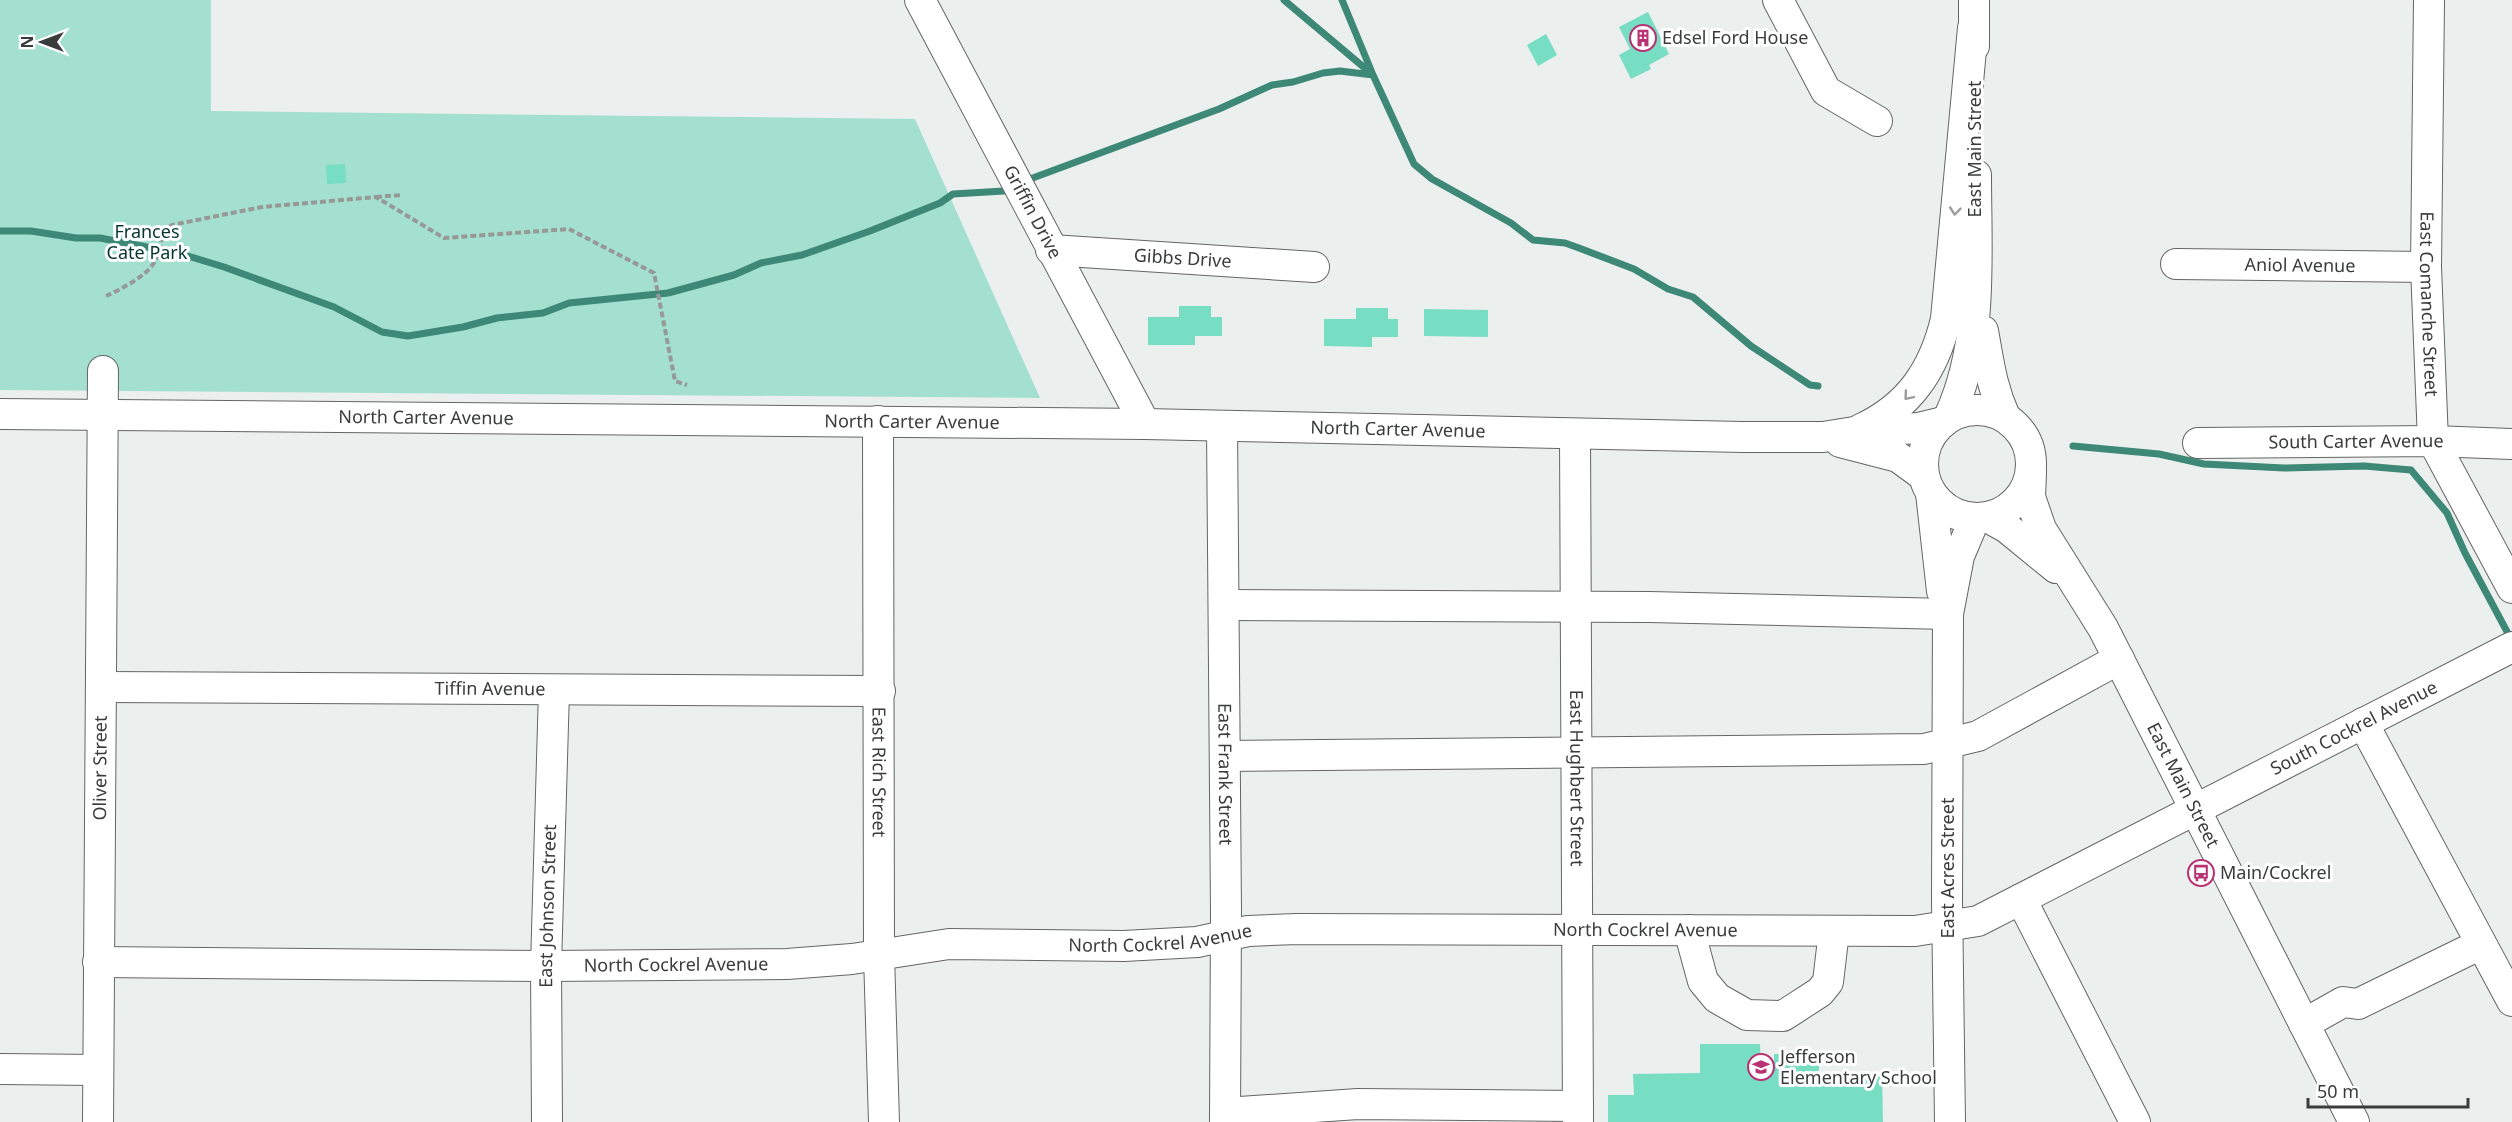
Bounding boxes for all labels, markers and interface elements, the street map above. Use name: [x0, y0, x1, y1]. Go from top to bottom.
north arrow: [12, 12, 72, 72]
building icon: Edsel Ford House: [1628, 23, 1658, 53]
place label: Edsel Ford House: [1662, 25, 1808, 49]
text: N: [16, 35, 38, 49]
street label: East Main Street: [1962, 80, 1986, 218]
street label: Griffin Drive: [999, 161, 1068, 262]
one-way arrow: [1949, 207, 1962, 216]
street label: East Comanche Street: [2415, 211, 2444, 397]
park label: Frances Cate Park: [107, 219, 188, 264]
street label: Gibbs Drive: [1133, 242, 1232, 273]
street label: Aniol Avenue: [2244, 252, 2356, 277]
one-way arrow: [1904, 389, 1915, 400]
street label: North Carter Avenue: [338, 404, 514, 429]
street label: North Carter Avenue: [824, 408, 1000, 434]
street label: North Carter Avenue: [1310, 415, 1486, 442]
street label: South Carter Avenue: [2268, 428, 2444, 453]
street label: South Cockrel Avenue: [2266, 674, 2441, 780]
street label: Tiffin Avenue: [435, 676, 545, 700]
street label: East Hughbert Street: [1565, 690, 1590, 867]
street label: East Frank Street: [1213, 703, 1238, 846]
street label: East Rich Street: [868, 707, 892, 838]
street label: Oliver Street: [87, 715, 112, 821]
street label: East Main Street: [2142, 718, 2226, 852]
street label: East Acres Street: [1935, 797, 1959, 938]
street label: East Johnson Street: [533, 823, 561, 988]
bus stop icon: Main/Cockrel: [2186, 858, 2216, 888]
place label: Main/Cockrel: [2220, 860, 2331, 884]
street label: North Cockrel Avenue: [1553, 917, 1738, 941]
street label: North Cockrel Avenue: [1068, 918, 1254, 957]
street label: North Cockrel Avenue: [584, 951, 768, 977]
place label: Jefferson Elementary School: [1778, 1044, 1937, 1089]
school or university icon: Jefferson Elementary School: [1746, 1052, 1776, 1082]
scale bar: [2308, 1071, 2468, 1109]
text: 50 m: [2317, 1079, 2359, 1103]

